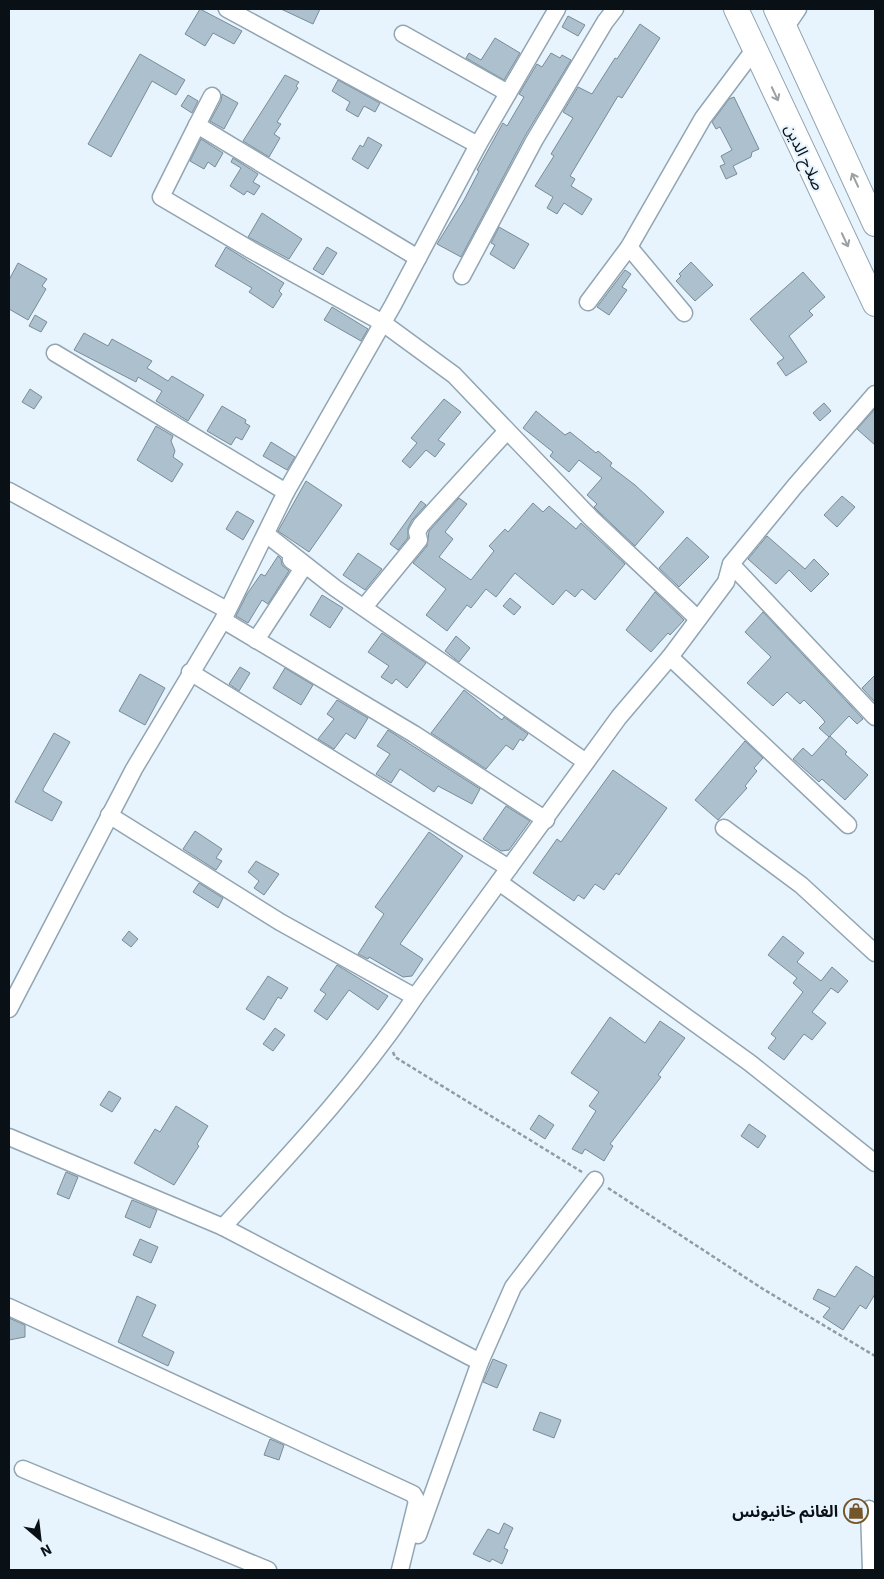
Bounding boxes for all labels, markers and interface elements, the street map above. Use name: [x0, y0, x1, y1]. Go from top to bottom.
one-way arrow: [771, 86, 781, 101]
street label: صلاح الدين: [778, 121, 829, 195]
one-way arrow: [849, 173, 859, 188]
one-way arrow: [841, 232, 850, 247]
shop icon: الغانم خانيونس: [843, 1498, 869, 1524]
place label: الغانم خانيونس: [732, 1501, 838, 1524]
north arrow: [15, 1514, 65, 1564]
text: N: [37, 1540, 55, 1561]

